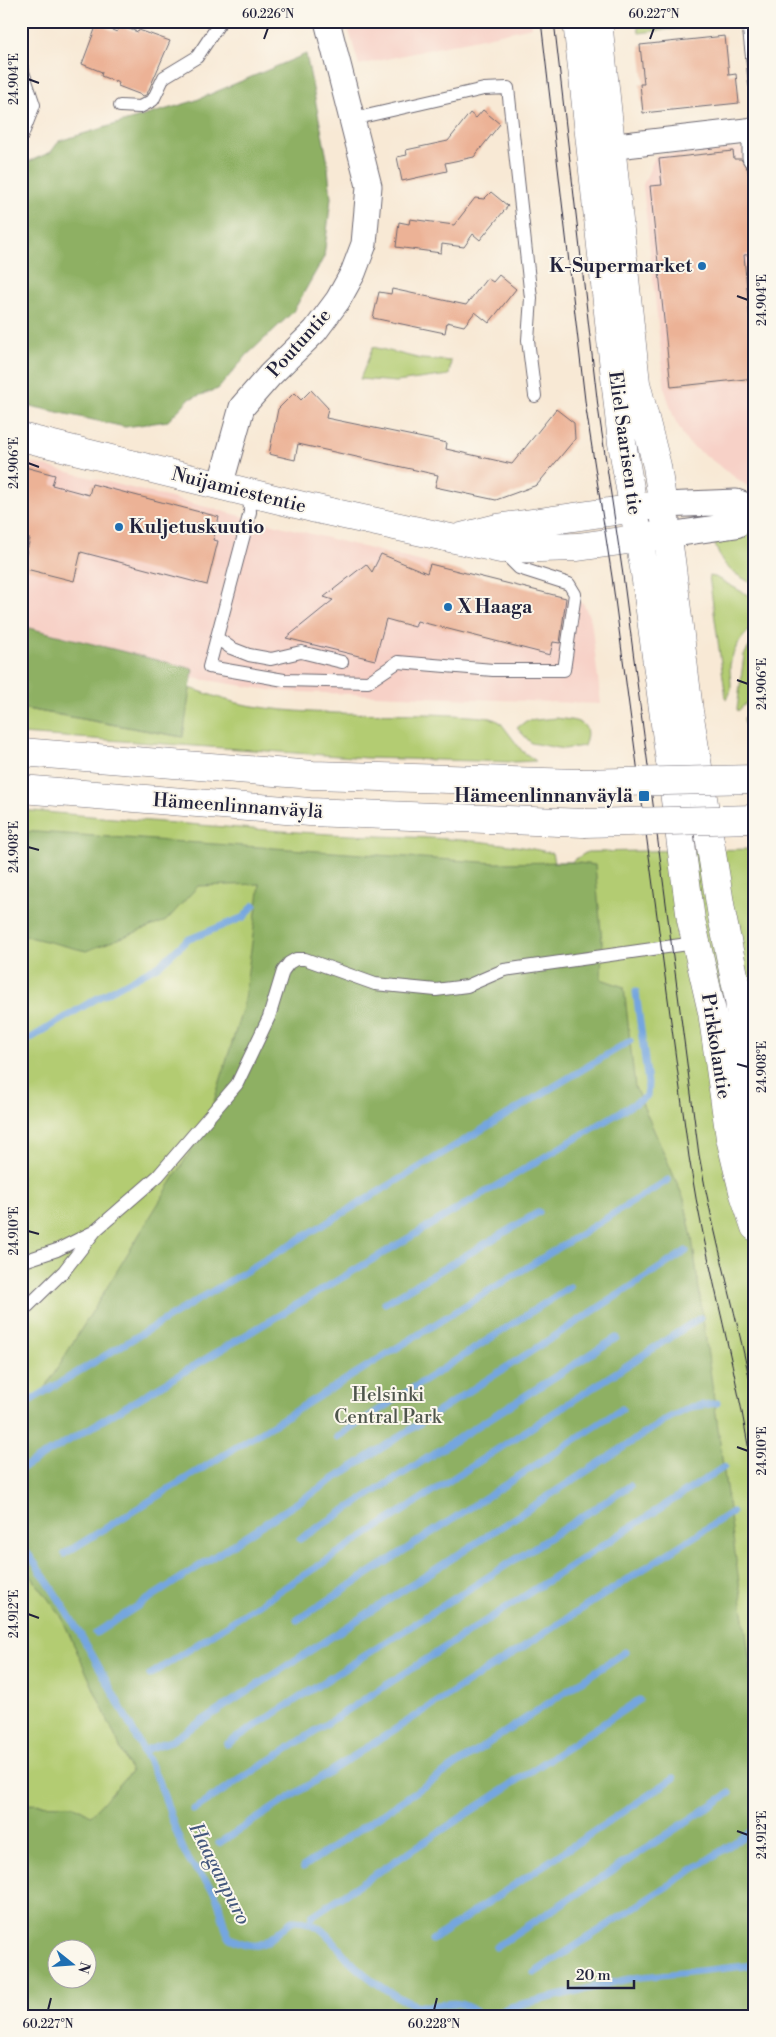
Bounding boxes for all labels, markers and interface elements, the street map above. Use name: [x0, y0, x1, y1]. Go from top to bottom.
text: 60.226°N: [242, 7, 294, 22]
text: 60.227°N: [629, 7, 680, 22]
text: 24.904°E: [7, 53, 22, 105]
place label: K-Supermarket: [549, 254, 692, 278]
marker: K-Supermarket: [696, 260, 708, 272]
text: 24.904°E: [755, 274, 770, 326]
street label: Poutuntie: [262, 304, 336, 382]
street label: Eliel Saarisen tie: [603, 370, 647, 516]
text: 24.906°E: [7, 437, 22, 489]
street label: Nuijamiestentie: [169, 462, 309, 518]
place label: Kuljetuskuutio: [129, 515, 264, 539]
marker: Kuljetuskuutio: [113, 521, 125, 533]
place label: X Haaga: [457, 595, 533, 619]
marker: X Haaga: [442, 601, 454, 613]
text: 24.906°E: [755, 658, 770, 710]
place label: Hämeenlinnanväylä: [454, 784, 634, 808]
street label: Hämeenlinnanväylä: [152, 788, 324, 824]
marker: Hämeenlinnanväylä: [637, 789, 651, 803]
text: 24.908°E: [7, 821, 22, 873]
street label: Pirkkolantie: [696, 991, 736, 1101]
text: 24.908°E: [755, 1041, 770, 1093]
text: 24.910°E: [7, 1206, 22, 1256]
park label: Helsinki Central Park: [334, 1383, 443, 1429]
text: 24.910°E: [755, 1426, 770, 1476]
text: 24.912°E: [7, 1590, 22, 1638]
text: 24.912°E: [755, 1811, 770, 1859]
water label: Haaganpuro: [182, 1818, 255, 1929]
north arrow: [48, 1940, 98, 1990]
scale bar: [568, 1957, 635, 1989]
text: N: [73, 1960, 94, 1975]
text: 20 m: [576, 1966, 611, 1985]
text: 60.227°N: [23, 2017, 74, 2032]
text: 60.228°N: [408, 2017, 460, 2032]

